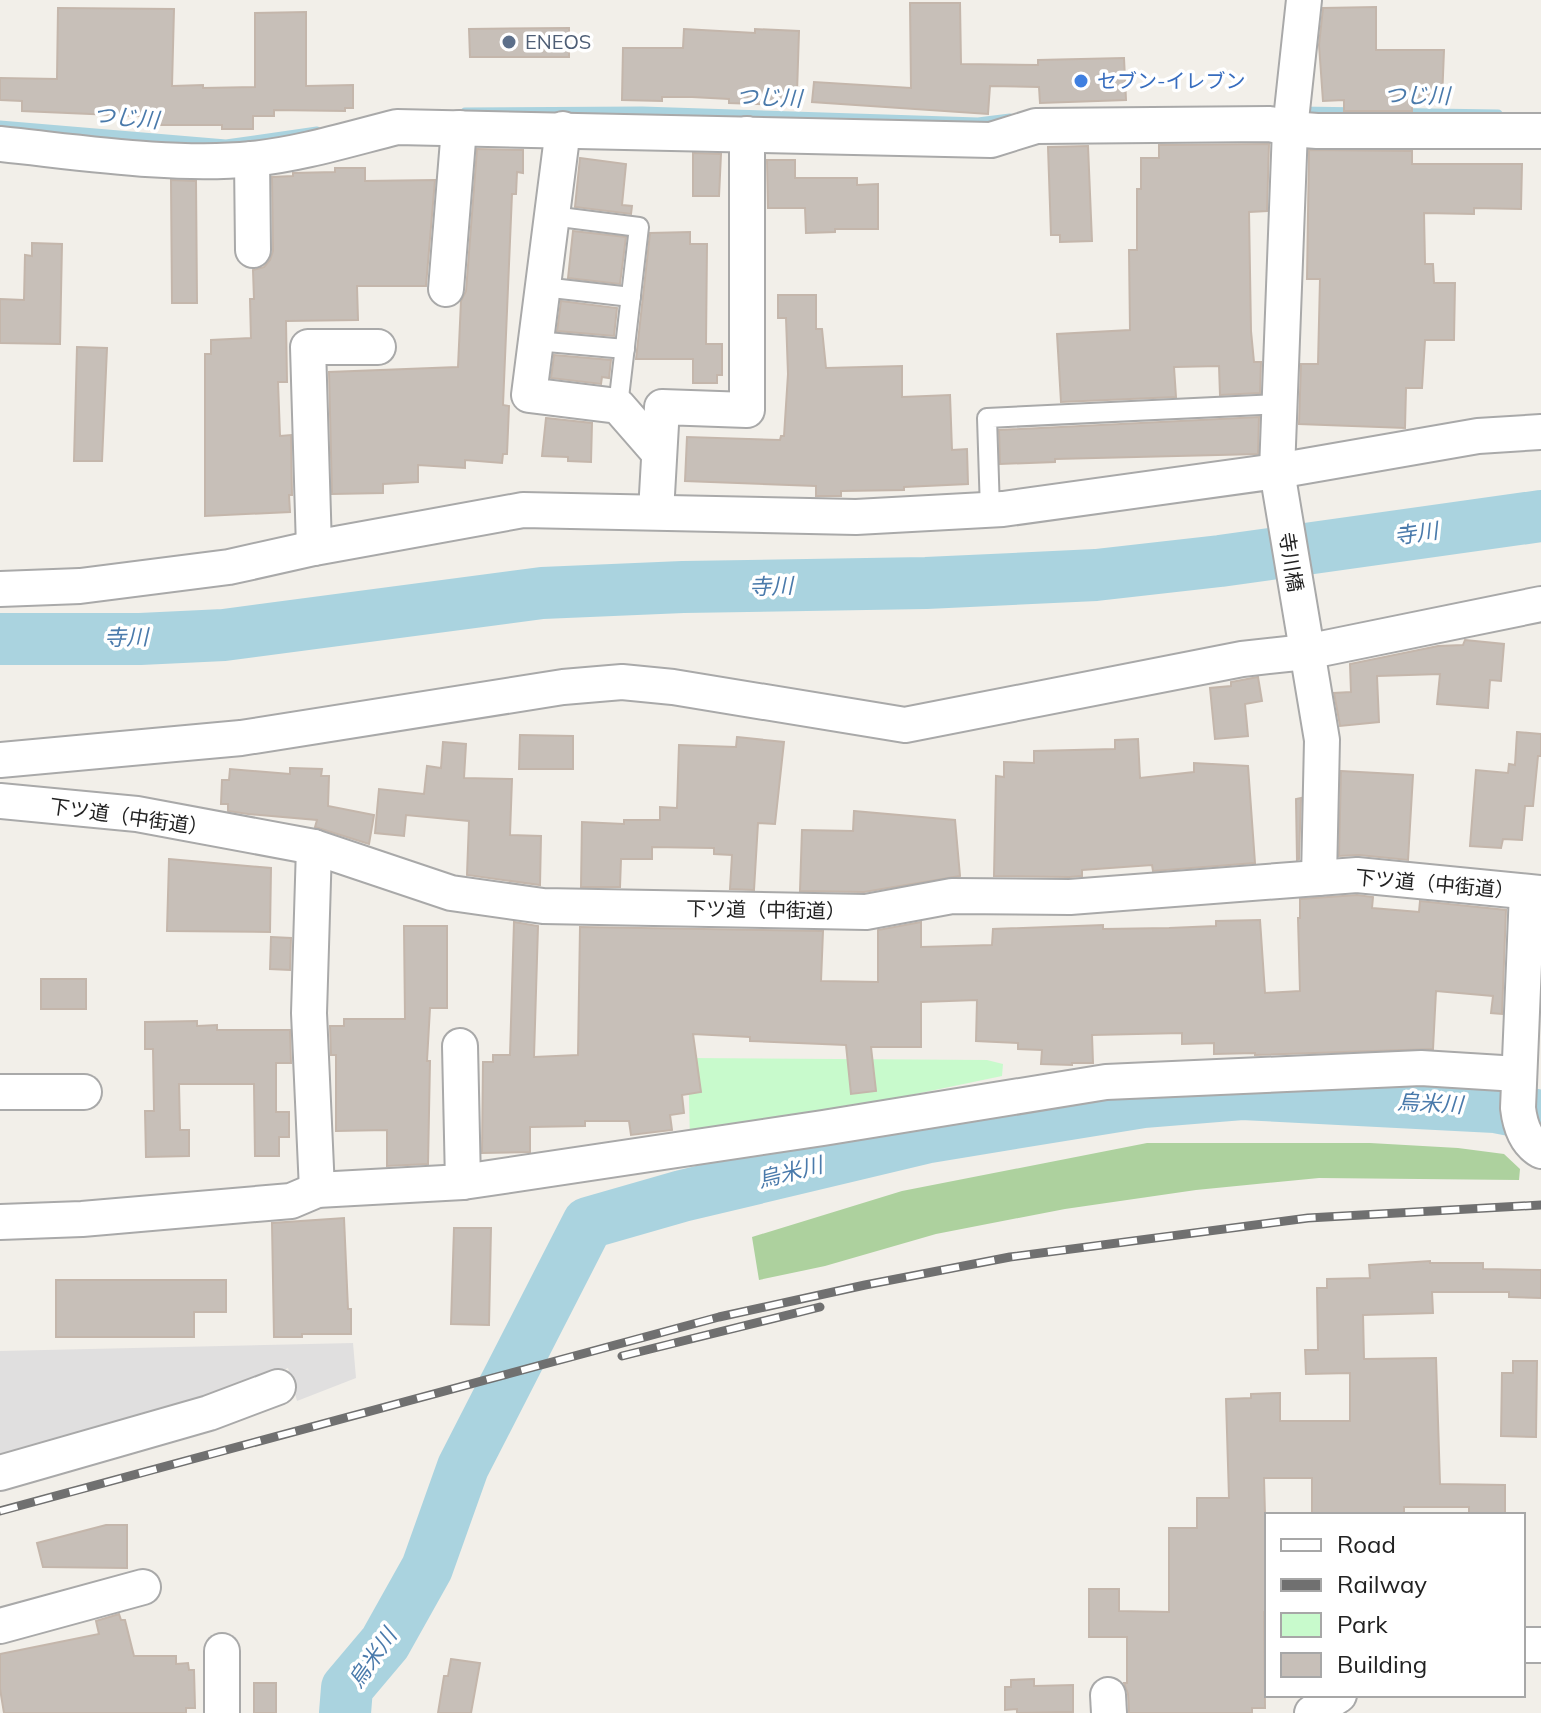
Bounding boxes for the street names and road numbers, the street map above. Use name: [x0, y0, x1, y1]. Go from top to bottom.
street label: 寺川橋: [1274, 530, 1309, 594]
street label: 下ツ道（中街道）: [48, 793, 210, 840]
street label: 下ツ道（中街道）: [1354, 864, 1516, 903]
street label: 下ツ道（中街道）: [686, 896, 846, 923]

